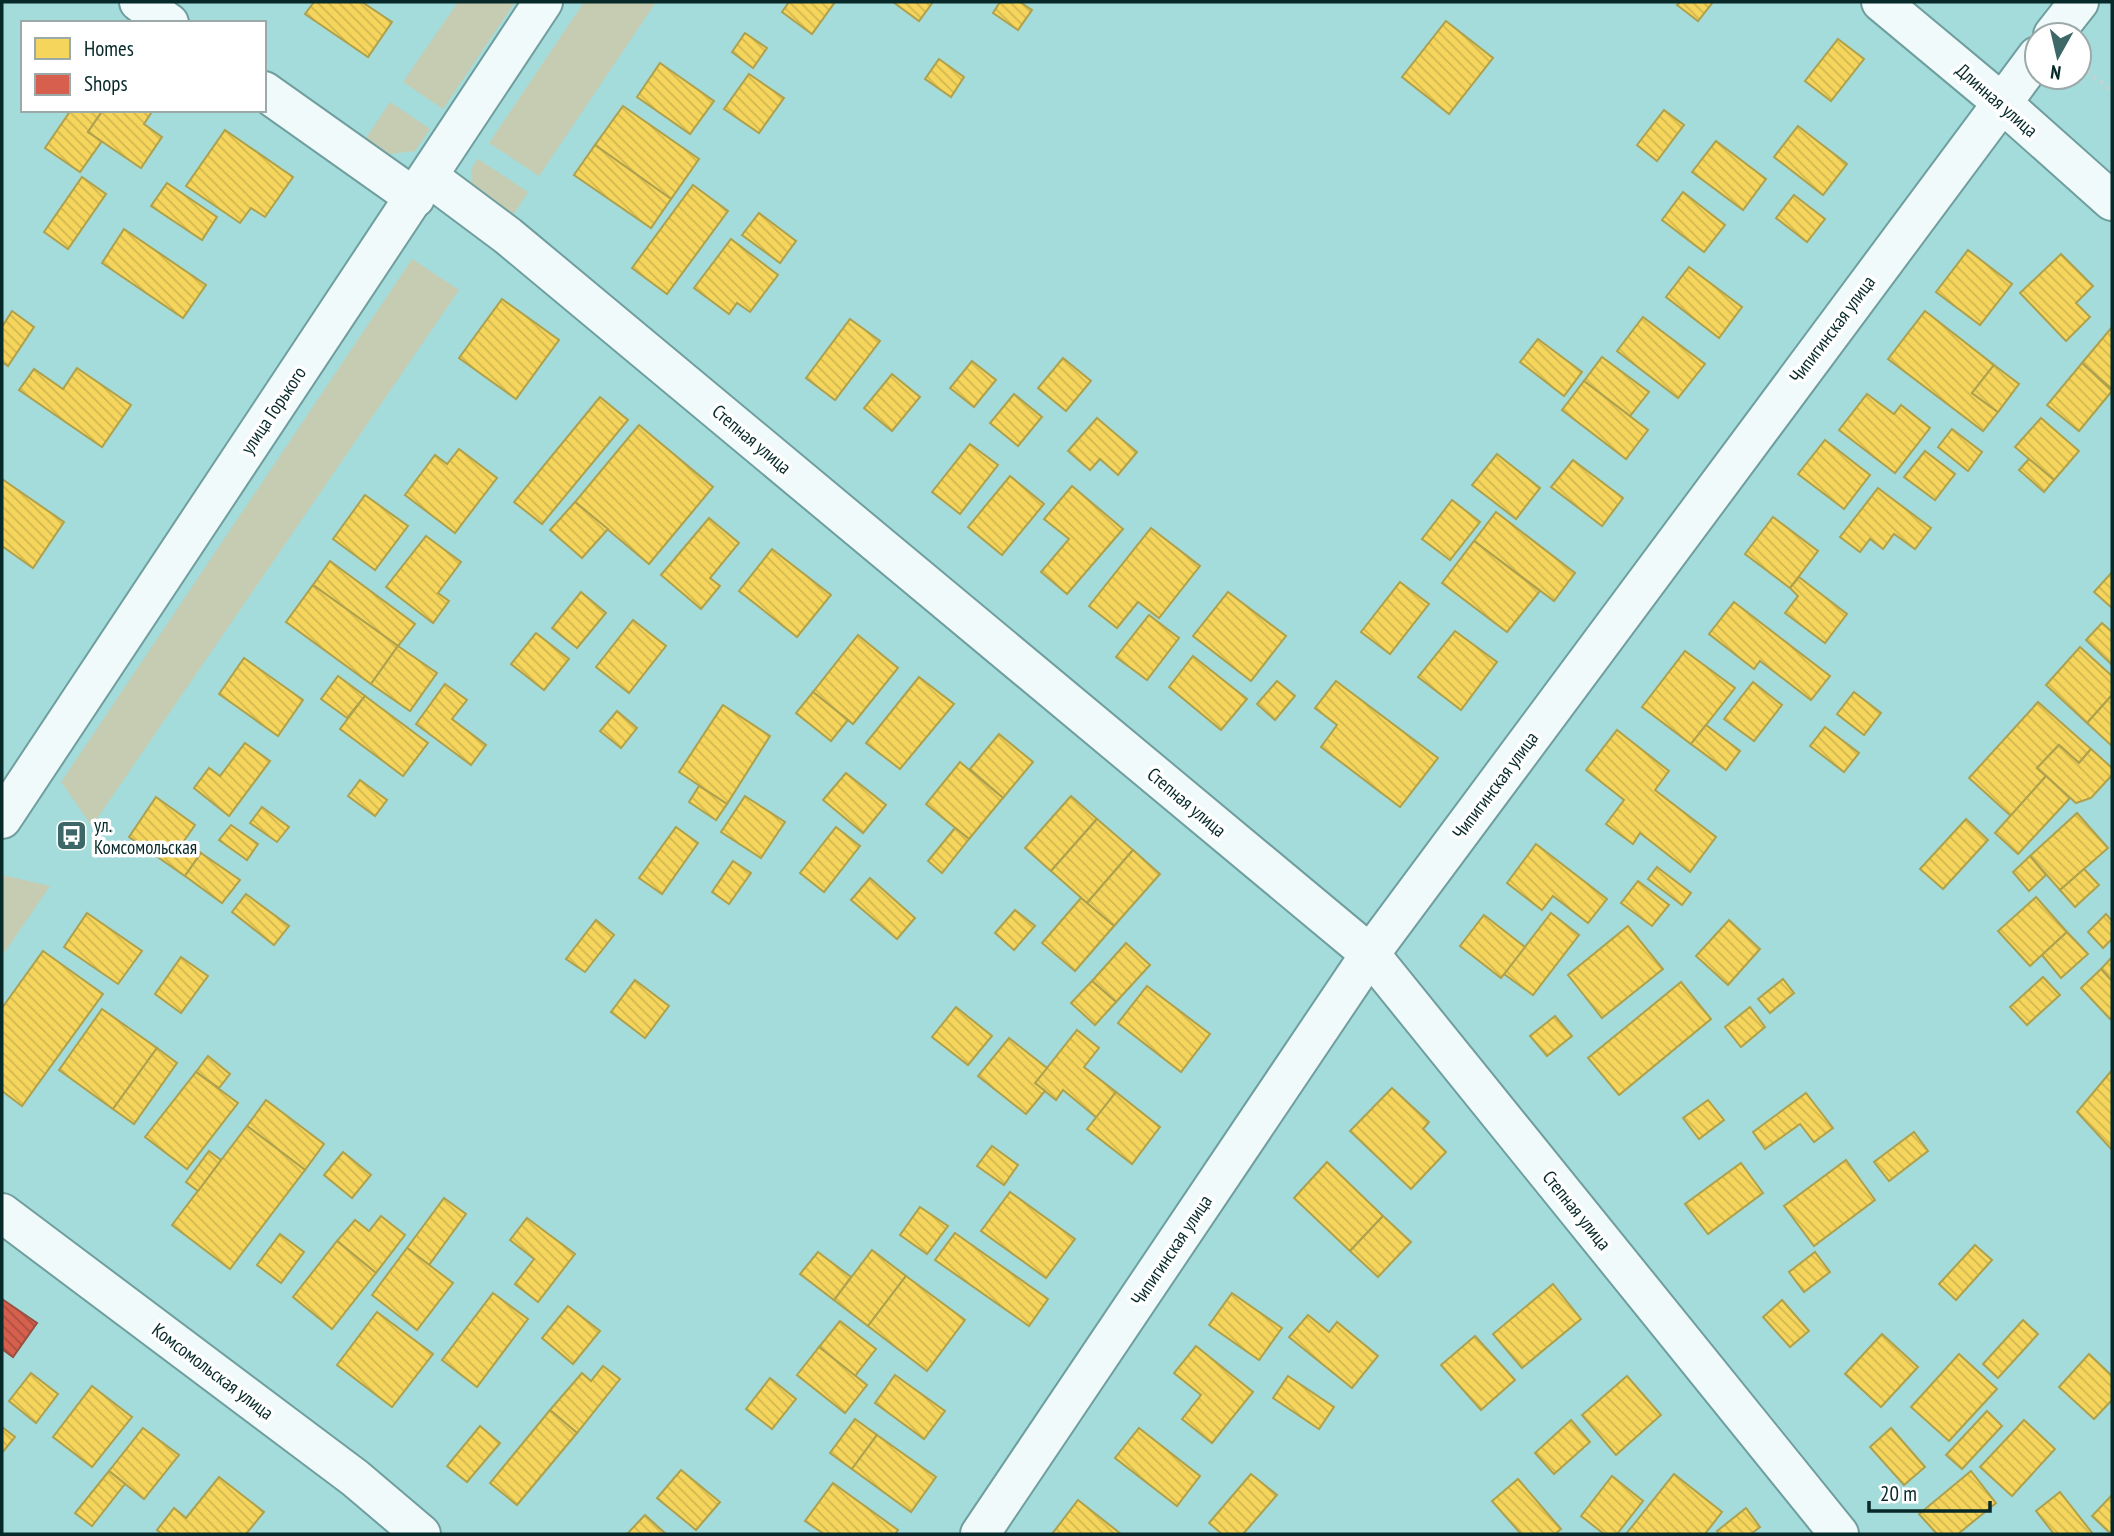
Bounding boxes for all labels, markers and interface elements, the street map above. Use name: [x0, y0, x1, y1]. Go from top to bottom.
legend: [21, 21, 266, 112]
north arrow: [2023, 21, 2093, 91]
text: Homes: [84, 35, 134, 62]
street label: Длинная улица: [1951, 58, 2043, 142]
text: N: [2049, 60, 2062, 85]
text: Shops: [84, 70, 128, 97]
street label: Чипигинская улица: [1784, 271, 1880, 387]
street label: улица Горького: [235, 362, 311, 458]
street label: Степная улица: [708, 399, 796, 479]
street label: Чипигинская улица: [1447, 727, 1543, 843]
street label: Степная улица: [1143, 762, 1231, 842]
place label: ул. Комсомольская: [94, 813, 197, 859]
bus stop icon: ул. Комсомольская: [54, 819, 88, 853]
street label: Степная улица: [1538, 1165, 1616, 1255]
street label: Чипигинская улица: [1125, 1190, 1217, 1310]
street label: Комсомольская улица: [147, 1317, 279, 1425]
scale bar: [1869, 1470, 1990, 1514]
text: 20 m: [1880, 1480, 1917, 1507]

